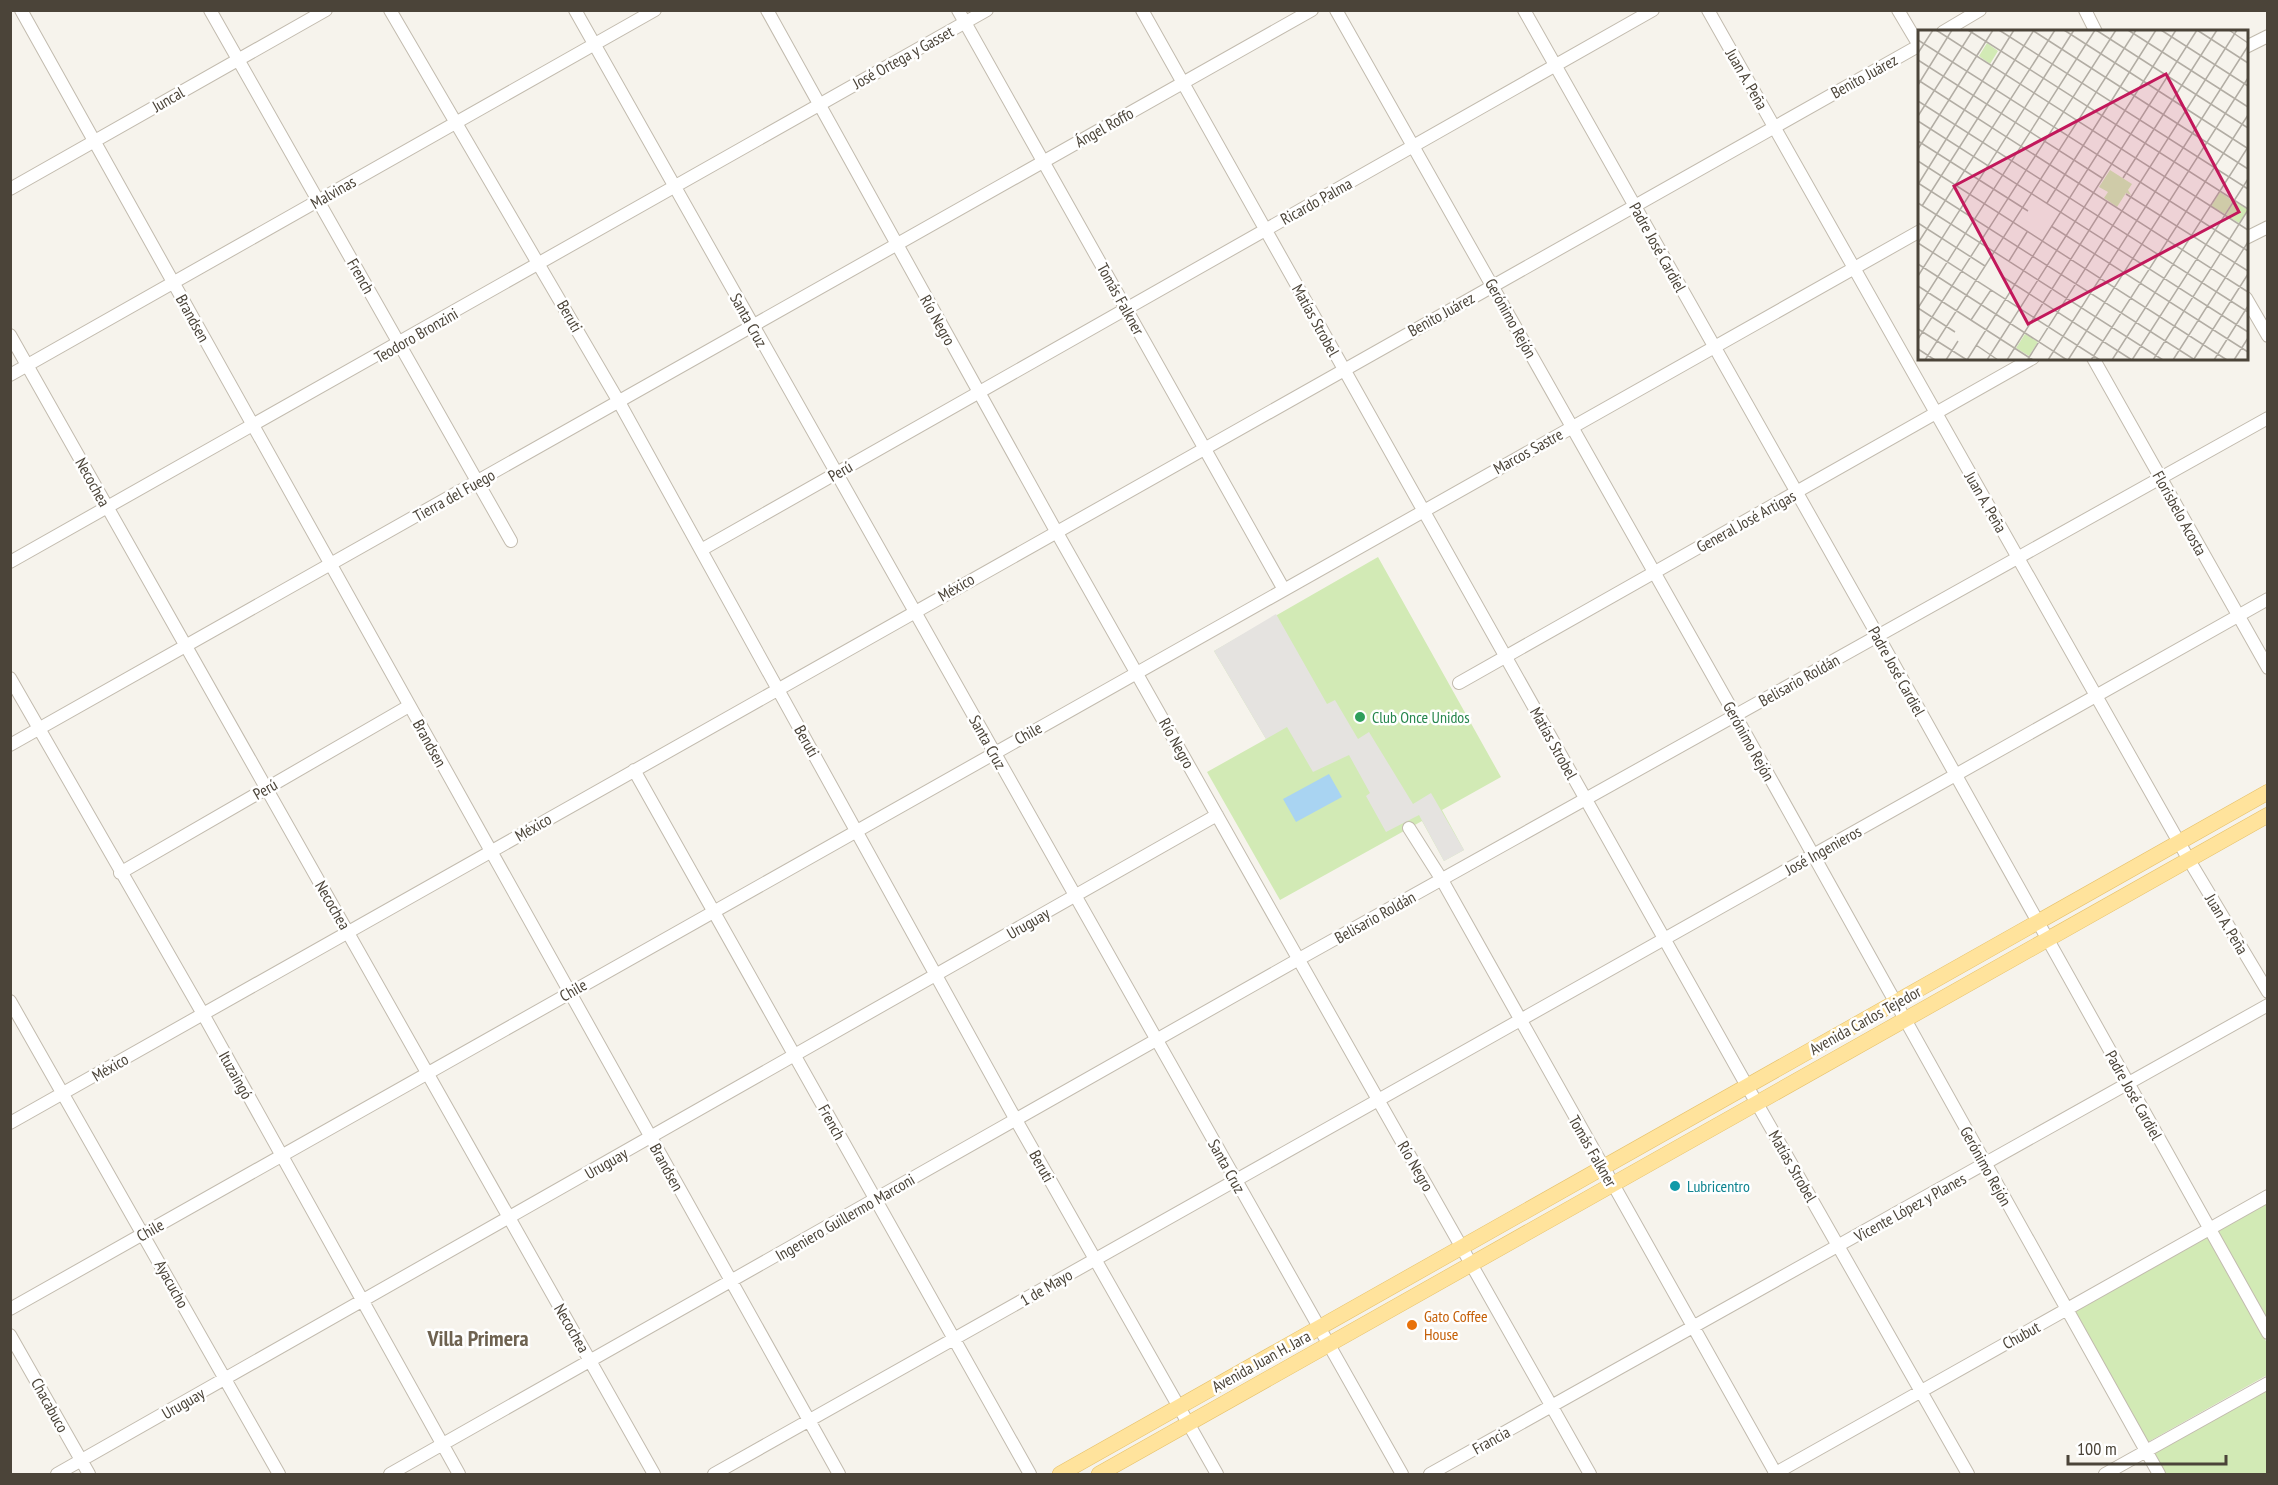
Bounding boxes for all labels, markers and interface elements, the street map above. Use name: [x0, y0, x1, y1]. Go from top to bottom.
street label: José Ortega y Gasset: [848, 21, 957, 93]
inset map: [1918, 30, 2248, 360]
street label: Juan A. Peña: [1721, 44, 1772, 113]
street label: Benito Juárez: [1827, 49, 1901, 102]
street label: Juncal: [148, 82, 188, 117]
street label: Ángel Roffo: [1071, 103, 1137, 151]
street label: Malvinas: [307, 171, 359, 213]
street label: Ricardo Palma: [1277, 173, 1355, 229]
street label: Padre José Cardiel: [1625, 199, 1691, 296]
street label: French: [343, 255, 379, 297]
street label: Tomás Falkner: [1093, 260, 1149, 339]
street label: Gerónimo Rejón: [1481, 275, 1541, 361]
street label: Matías Strobel: [1288, 280, 1344, 360]
street label: Benito Juárez: [1404, 287, 1478, 340]
street label: Santa Cruz: [726, 289, 772, 351]
street label: Brandsen: [172, 291, 214, 345]
street label: Río Negro: [916, 291, 960, 349]
street label: Beruti: [553, 297, 587, 335]
street label: Teodoro Bronzini: [371, 303, 461, 367]
street label: Marcos Sastre: [1490, 424, 1566, 478]
street label: Necochea: [71, 454, 115, 510]
street label: Perú: [824, 456, 856, 486]
street label: Tierra del Fuego: [410, 464, 498, 526]
street label: Juan A. Peña: [1960, 467, 2011, 536]
street label: Florisbelo Acosta: [2149, 467, 2211, 559]
street label: General José Artigas: [1693, 485, 1799, 557]
street label: México: [934, 569, 978, 605]
street label: Padre José Cardiel: [1864, 623, 1930, 720]
street label: Belisario Roldán: [1755, 650, 1843, 710]
street label: Gerónimo Rejón: [1719, 698, 1779, 784]
street label: Matías Strobel: [1526, 703, 1582, 783]
place label: Club Once Unidos: [1372, 707, 1470, 727]
marker: Club Once Unidos: [1353, 710, 1367, 724]
street label: Santa Cruz: [965, 711, 1011, 773]
street label: Río Negro: [1155, 714, 1199, 772]
street label: Brandsen: [409, 716, 451, 770]
street label: Chile: [1011, 717, 1045, 749]
street label: Beruti: [790, 722, 824, 760]
street label: Perú: [249, 774, 281, 804]
street label: México: [511, 809, 555, 845]
street label: José Ingenieros: [1780, 821, 1865, 880]
street label: Necochea: [311, 877, 355, 933]
street label: Belisario Roldán: [1331, 887, 1419, 947]
street label: Juan A. Peña: [2201, 889, 2253, 958]
street label: Uruguay: [1003, 903, 1053, 943]
street label: Chile: [556, 974, 590, 1006]
street label: Avenida Carlos Tejedor: [1806, 981, 1925, 1059]
street label: Padre José Cardiel: [2101, 1047, 2167, 1144]
street label: Ituzaingó: [215, 1048, 257, 1102]
street label: México: [88, 1049, 132, 1085]
street label: French: [814, 1101, 850, 1143]
street label: Tomás Falkner: [1565, 1112, 1622, 1191]
street label: Gerónimo Rejón: [1956, 1123, 2016, 1209]
street label: Matías Strobel: [1764, 1127, 1822, 1206]
street label: Santa Cruz: [1204, 1135, 1250, 1197]
street label: Río Negro: [1394, 1137, 1438, 1195]
street label: Brandsen: [646, 1140, 688, 1194]
street label: Uruguay: [581, 1143, 631, 1183]
street label: Beruti: [1025, 1147, 1059, 1185]
street label: Vicente López y Planes: [1850, 1168, 1969, 1246]
street label: Ingeniero Guillermo Marconi: [772, 1169, 918, 1265]
place label: Lubricentro: [1687, 1176, 1750, 1196]
marker: Lubricentro: [1668, 1179, 1682, 1193]
street label: Chile: [133, 1214, 167, 1246]
street label: Ayacucho: [151, 1257, 193, 1312]
street label: 1 de Mayo: [1016, 1264, 1076, 1310]
street label: Necochea: [550, 1300, 594, 1356]
place label: Gato Coffee House: [1424, 1306, 1488, 1344]
street label: Chubut: [1999, 1316, 2044, 1353]
marker: Gato Coffee House: [1405, 1318, 1419, 1332]
district label: Villa Primera: [426, 1324, 529, 1352]
street label: Avenida Juan H. Jara: [1208, 1326, 1314, 1396]
street label: Chacabuco: [27, 1374, 73, 1436]
street label: Uruguay: [158, 1383, 208, 1423]
street label: Francia: [1469, 1422, 1513, 1458]
scale bar: [2068, 1428, 2226, 1466]
text: 100 m: [2077, 1437, 2117, 1460]

